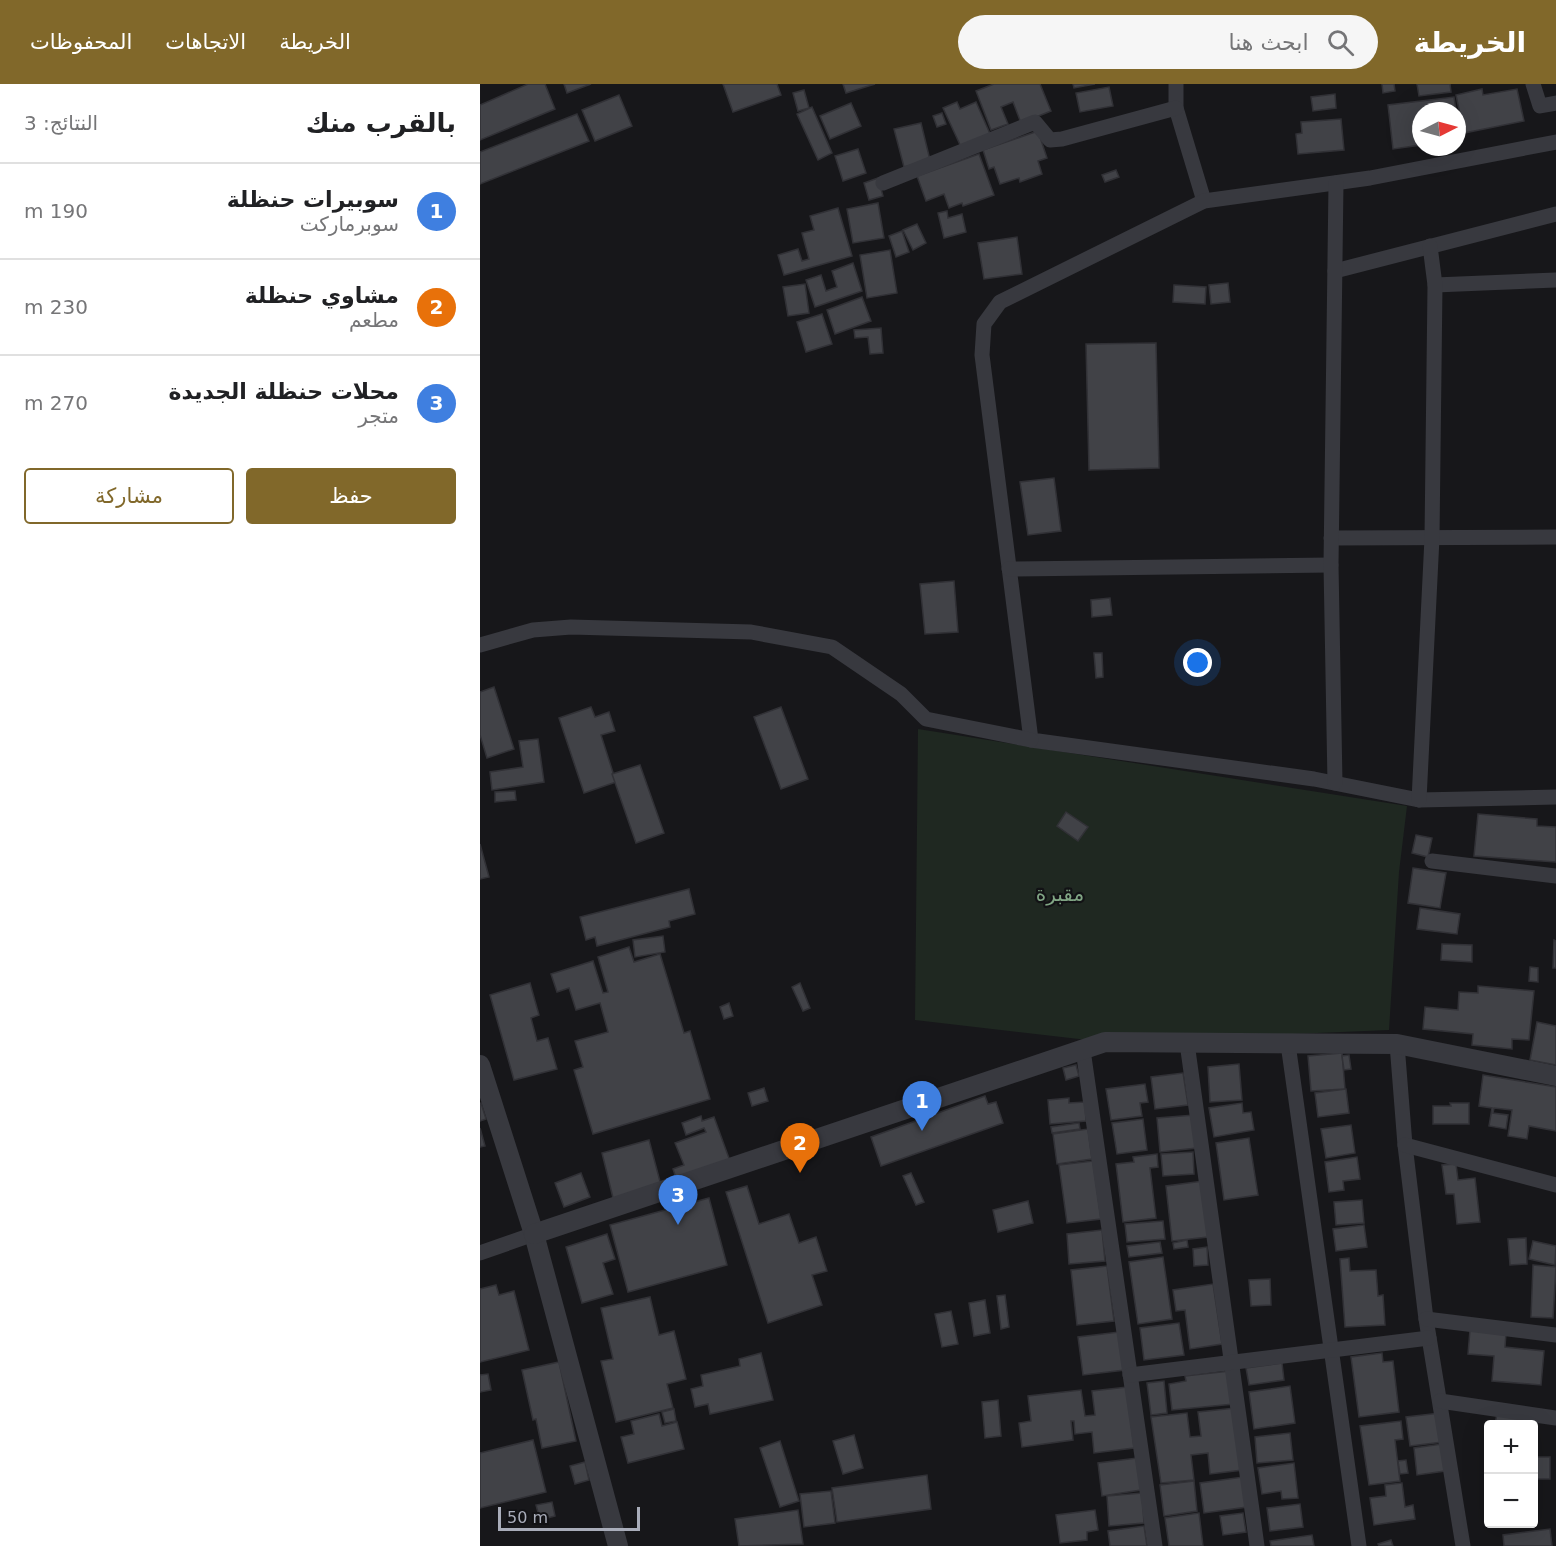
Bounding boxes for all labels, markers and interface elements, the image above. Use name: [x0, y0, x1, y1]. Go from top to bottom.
search box: [958, 15, 1378, 69]
icon: search: [1324, 26, 1357, 59]
text: الخريطة: [1414, 26, 1526, 59]
text: المحفوظات: [30, 30, 132, 54]
text: الاتجاهات: [165, 30, 246, 54]
text: الخريطة: [279, 30, 351, 54]
text: ابحث هنا: [1229, 30, 1309, 55]
north arrow: [1412, 102, 1466, 156]
text: بالقرب منك: [306, 108, 456, 138]
text: النتائج: 3: [24, 111, 98, 135]
text: سوبيرات حنظلة: [227, 187, 399, 212]
text: 190 m: [24, 199, 88, 223]
text: 1: [430, 199, 443, 223]
text: سوبرماركت: [300, 212, 399, 236]
text: مشاوي حنظلة: [245, 283, 399, 308]
text: 230 m: [24, 295, 88, 319]
text: 2: [430, 295, 443, 319]
text: مطعم: [349, 308, 399, 332]
text: محلات حنظلة الجديدة: [168, 379, 399, 404]
text: 270 m: [24, 391, 88, 415]
text: 3: [430, 391, 443, 415]
text: متجر: [358, 404, 399, 428]
button: مشاركة: [24, 468, 234, 524]
button: حفظ: [246, 468, 456, 524]
your location: [1183, 648, 1212, 677]
park label: مقبرة: [1036, 882, 1084, 906]
pin: 1: [902, 1082, 942, 1131]
pin: 2: [780, 1124, 820, 1173]
pin: 3: [658, 1176, 698, 1225]
map controls: [1484, 1420, 1538, 1528]
button: +: [1484, 1420, 1538, 1474]
button: −: [1484, 1474, 1538, 1528]
scale bar: [498, 1504, 640, 1532]
text: 50 m: [507, 1508, 548, 1527]

